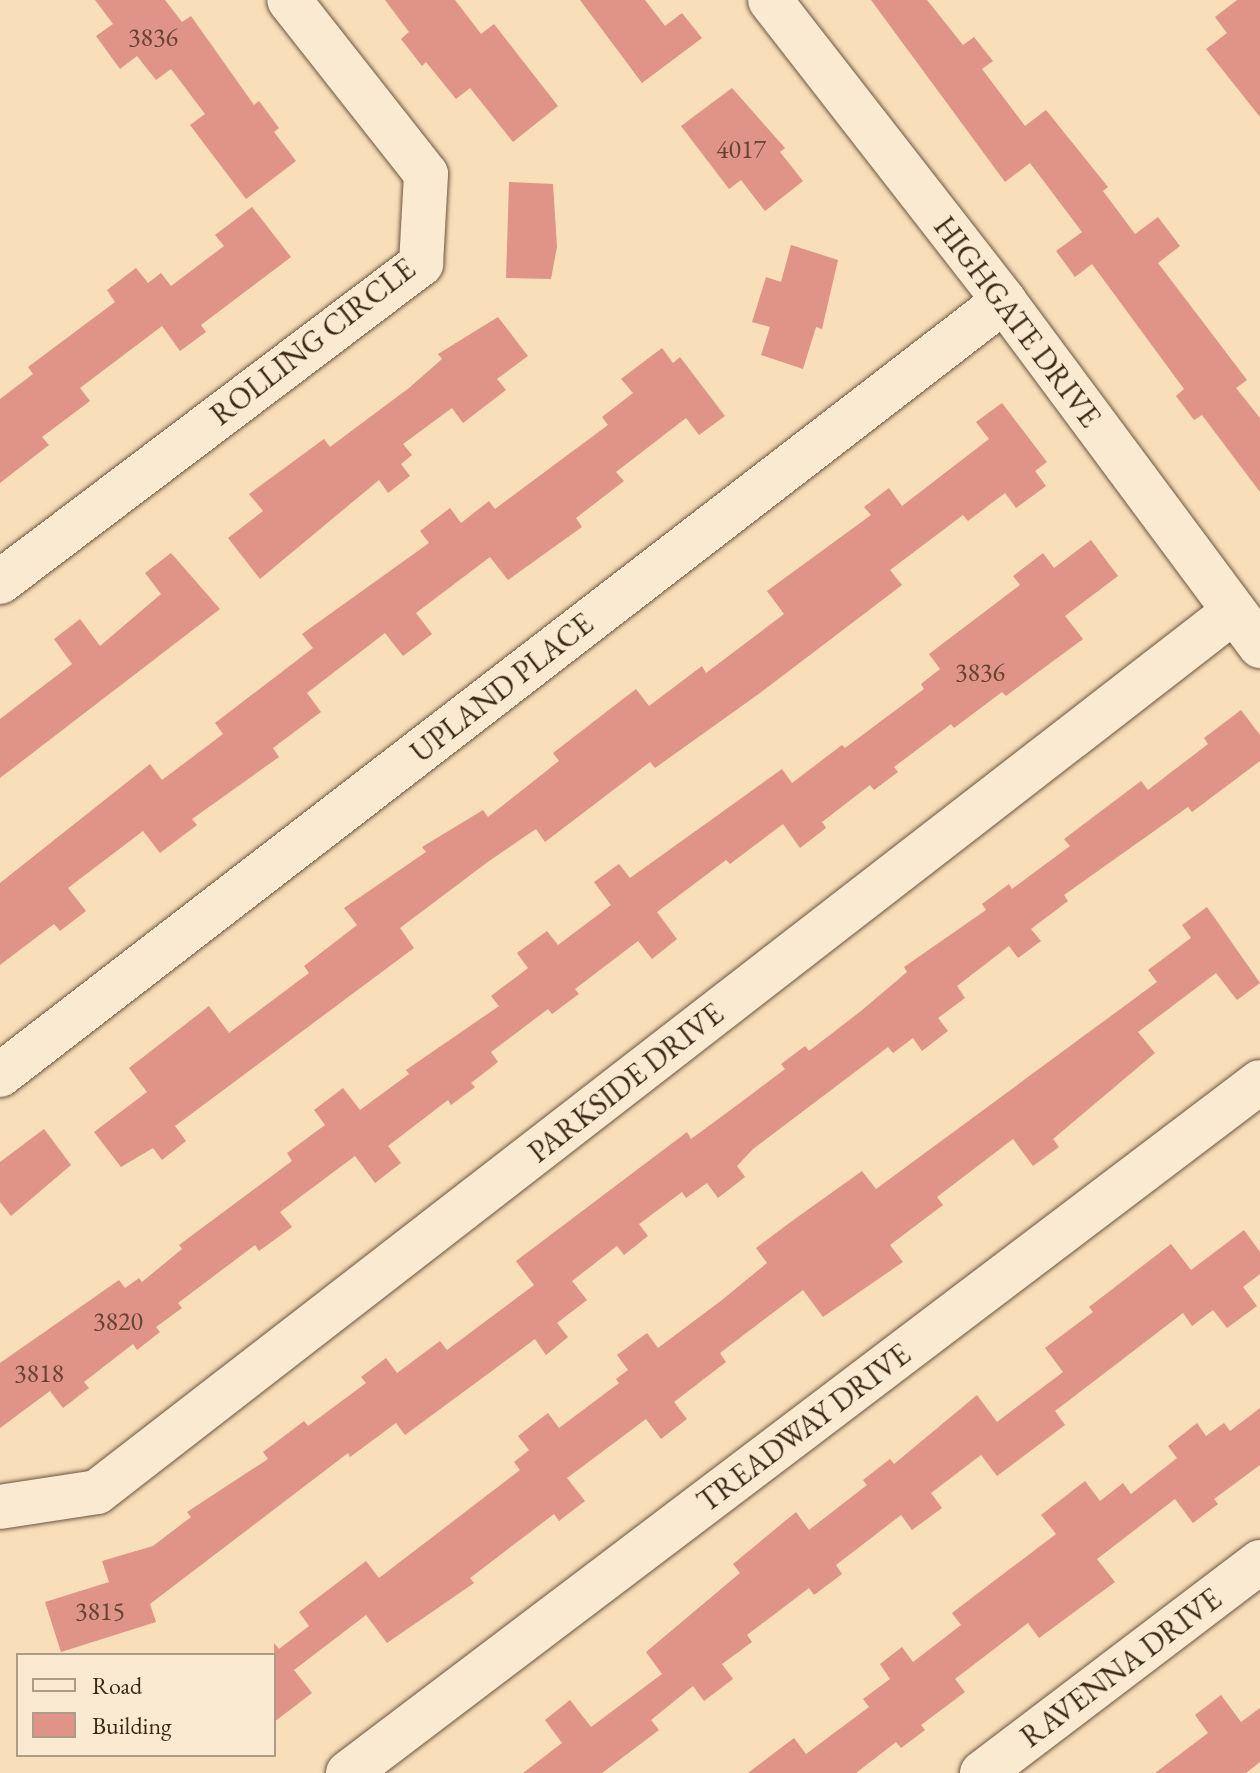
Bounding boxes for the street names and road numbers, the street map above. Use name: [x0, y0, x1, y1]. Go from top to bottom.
street label: HIGHGATE DRIVE: [926, 209, 1108, 435]
street label: ROLLING CIRCLE: [204, 251, 422, 433]
street label: UPLAND PLACE: [404, 606, 600, 770]
street label: PARKSIDE DRIVE: [521, 996, 731, 1170]
street label: TREADWAY DRIVE: [690, 1336, 918, 1520]
street label: RAVENNA DRIVE: [1014, 1581, 1228, 1755]

